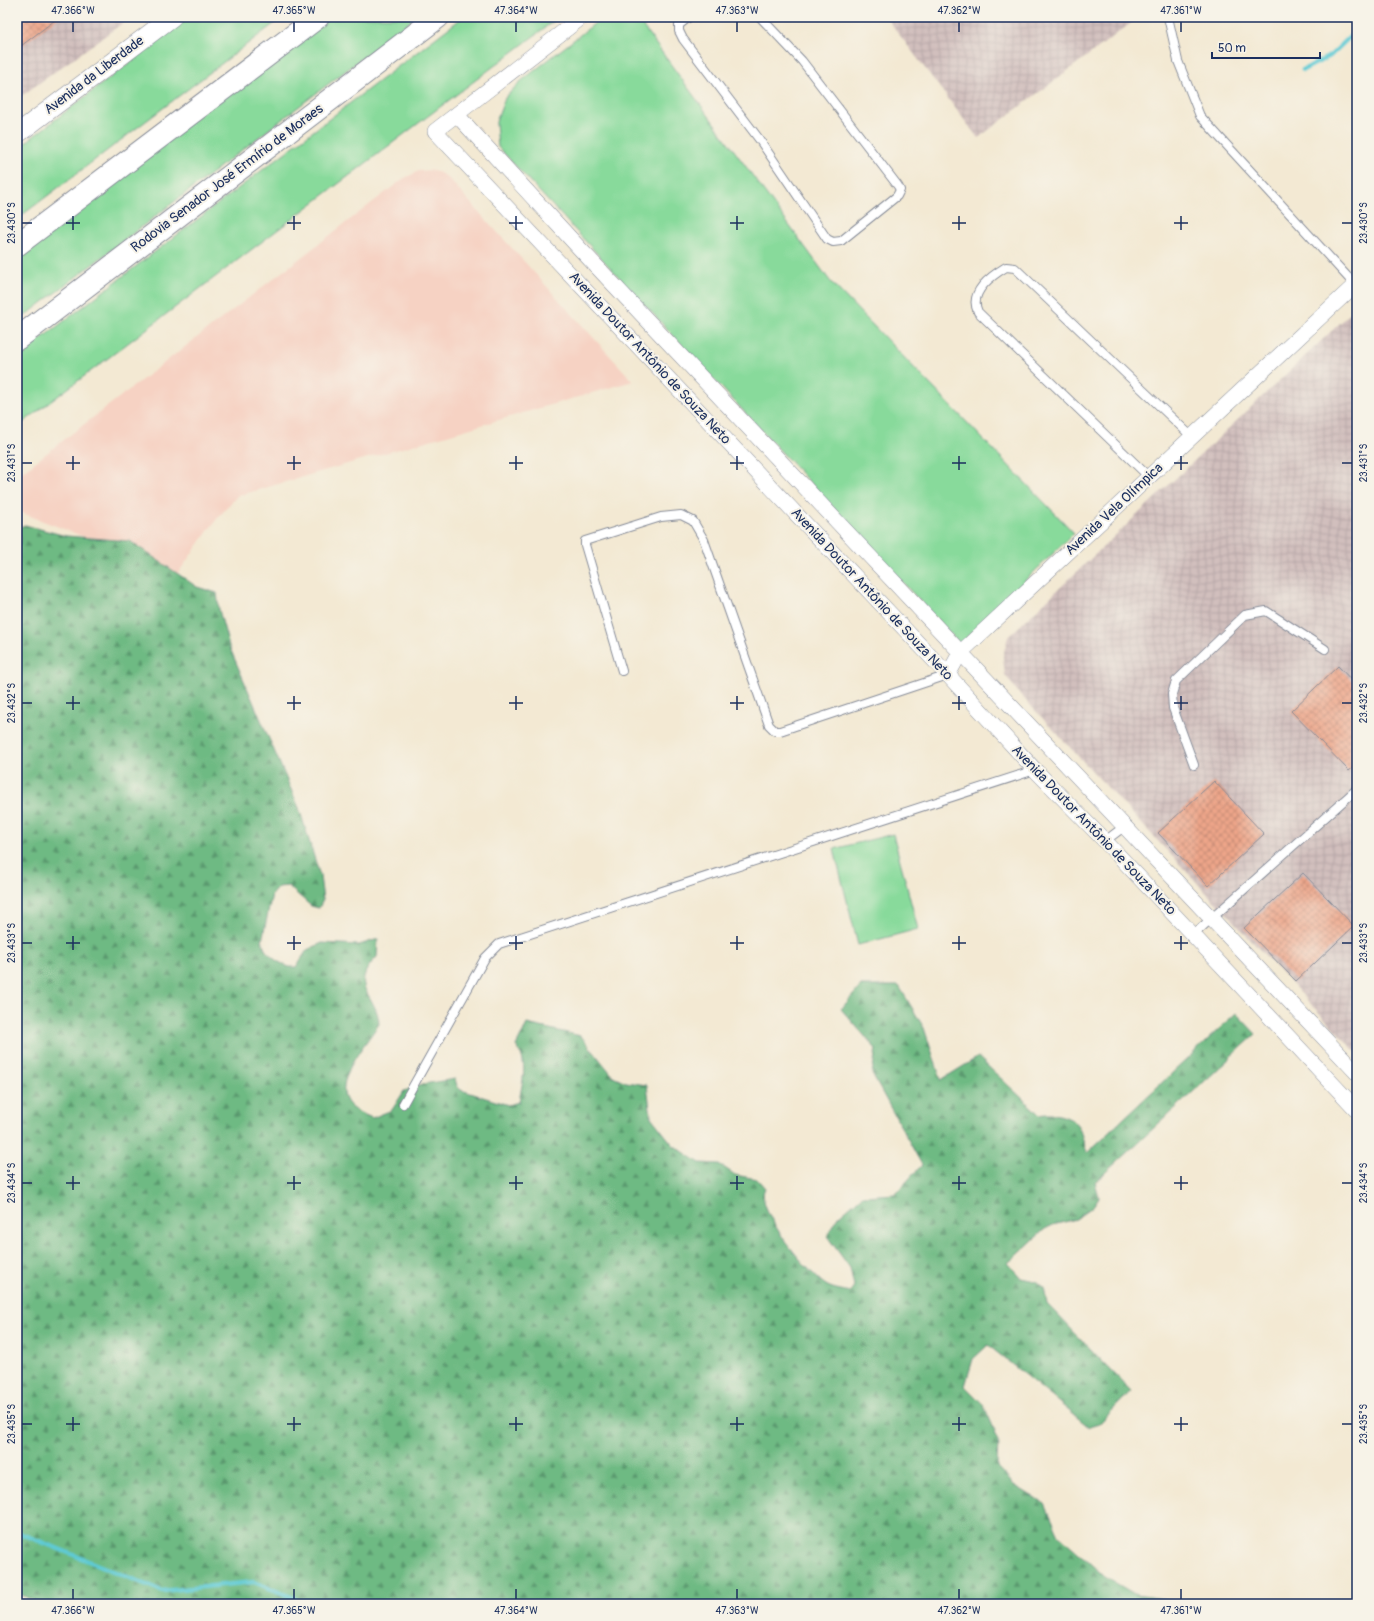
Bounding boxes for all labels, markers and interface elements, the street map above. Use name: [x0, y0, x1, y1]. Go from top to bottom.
text: 47.366°W: [51, 5, 95, 17]
text: 47.365°W: [272, 5, 316, 17]
text: 47.364°W: [494, 5, 538, 17]
text: 47.363°W: [715, 5, 759, 17]
text: 47.362°W: [937, 5, 981, 17]
text: 47.361°W: [1160, 5, 1202, 17]
street label: Avenida da Liberdade: [41, 32, 147, 118]
scale bar: [1212, 34, 1320, 60]
text: 50 m: [1218, 41, 1246, 56]
street label: Rodovia Senador José Ermírio de Moraes: [128, 100, 327, 256]
text: 23.430°S: [6, 202, 18, 244]
text: 23.430°S: [1358, 202, 1370, 244]
street label: Avenida Doutor Antônio de Souza Neto: [565, 268, 735, 448]
text: 23.431°S: [6, 444, 18, 482]
text: 23.431°S: [1358, 444, 1370, 482]
street label: Avenida Vela Olímpica: [1062, 459, 1166, 559]
street label: Avenida Doutor Antônio de Souza Neto: [787, 504, 957, 684]
text: 23.432°S: [6, 683, 18, 723]
text: 23.432°S: [1358, 683, 1370, 723]
street label: Avenida Doutor Antônio de Souza Neto: [1008, 741, 1180, 919]
text: 23.433°S: [6, 923, 18, 963]
text: 23.433°S: [1358, 923, 1370, 963]
text: 23.434°S: [6, 1163, 18, 1203]
text: 23.434°S: [1358, 1163, 1370, 1203]
text: 23.435°S: [6, 1404, 18, 1444]
text: 23.435°S: [1358, 1404, 1370, 1444]
text: 47.366°W: [51, 1605, 95, 1617]
text: 47.365°W: [272, 1605, 316, 1617]
text: 47.364°W: [494, 1605, 538, 1617]
text: 47.363°W: [715, 1605, 759, 1617]
text: 47.362°W: [937, 1605, 981, 1617]
text: 47.361°W: [1160, 1605, 1202, 1617]

